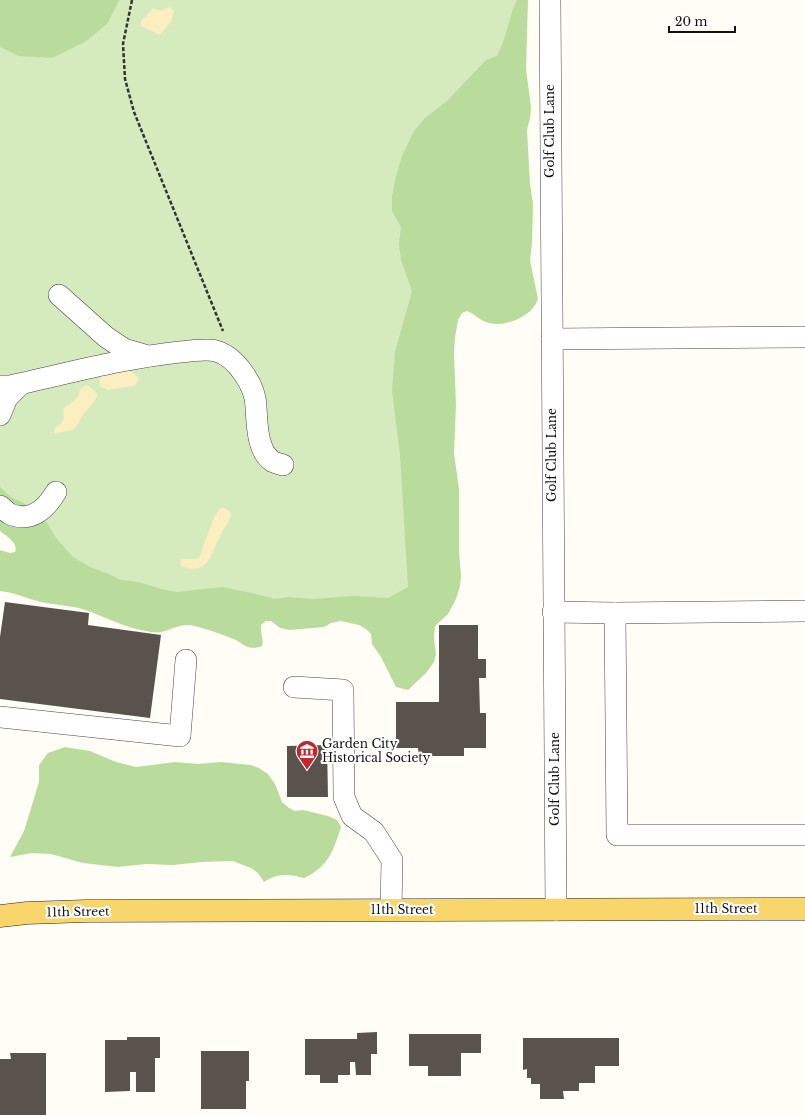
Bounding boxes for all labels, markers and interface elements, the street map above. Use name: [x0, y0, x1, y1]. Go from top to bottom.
scale bar: [669, 8, 735, 34]
text: 20 m: [675, 14, 707, 29]
street label: Golf Club Lane: [542, 84, 557, 178]
street label: Golf Club Lane: [544, 408, 559, 502]
street label: Golf Club Lane: [547, 732, 562, 826]
place label: Garden City Historical Society: [322, 736, 431, 765]
museum icon: Garden City Historical Society: [294, 738, 320, 771]
street label: 11th Street: [694, 901, 758, 916]
street label: 11th Street: [370, 902, 434, 917]
street label: 11th Street: [46, 903, 110, 920]

